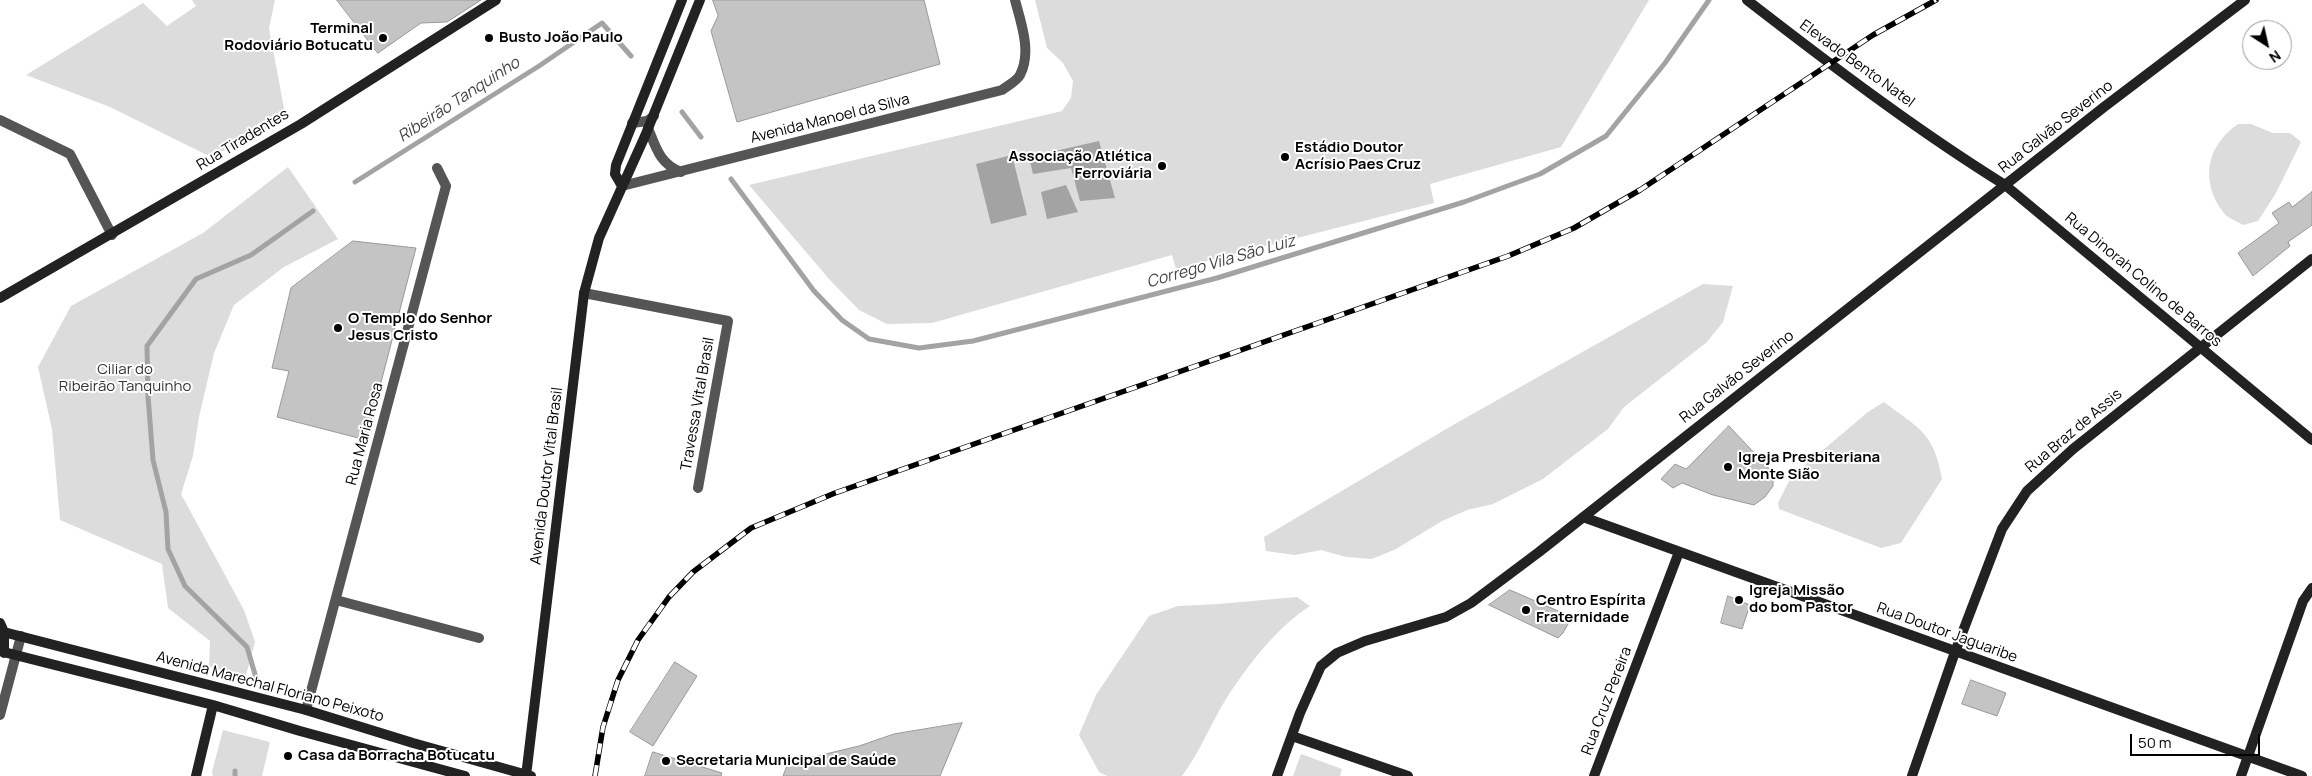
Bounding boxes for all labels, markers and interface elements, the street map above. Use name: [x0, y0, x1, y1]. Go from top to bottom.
street label: Elevado Bento Natel: [1796, 16, 1918, 112]
place label: Terminal Rodoviário Botucatu: [224, 20, 373, 55]
north arrow: [2242, 20, 2292, 70]
place label: Busto João Paulo: [499, 29, 623, 47]
marker: Terminal Rodoviário Botucatu: [377, 32, 389, 44]
marker: Busto João Paulo: [483, 32, 495, 44]
text: N: [2266, 46, 2285, 68]
water label: Ribeirão Tanquinho: [394, 53, 524, 147]
street label: Rua Galvão Severino: [1995, 77, 2117, 177]
street label: Avenida Manoel da Silva: [749, 91, 911, 147]
street label: Rua Tiradentes: [194, 105, 292, 175]
place label: Estádio Doutor Acrísio Paes Cruz: [1295, 139, 1421, 174]
place label: Associação Atlética Ferroviária: [1008, 148, 1152, 183]
marker: Estádio Doutor Acrísio Paes Cruz: [1279, 151, 1291, 163]
marker: Associação Atlética Ferroviária: [1156, 160, 1168, 172]
street label: Rua Dinorah Colino de Barros: [2061, 209, 2225, 351]
water label: Corrego Vila São Luiz: [1144, 232, 1298, 292]
place label: O Templo do Senhor Jesus Cristo: [348, 310, 492, 345]
marker: O Templo do Senhor Jesus Cristo: [332, 322, 344, 334]
street label: Rua Galvão Severino: [1676, 327, 1798, 427]
street label: Travessa Vital Brasil: [677, 336, 719, 472]
park label: Ciliar do Ribeirão Tanquinho: [59, 361, 191, 396]
street label: Rua Maria Rosa: [343, 381, 387, 487]
street label: Rua Braz de Assis: [2022, 385, 2126, 477]
street label: Avenida Doutor Vital Brasil: [527, 386, 567, 566]
place label: Igreja Presbiteriana Monte Sião: [1738, 449, 1880, 484]
marker: Igreja Presbiteriana Monte Sião: [1722, 461, 1734, 473]
place label: Igreja Missão do bom Pastor: [1749, 582, 1853, 617]
place label: Centro Espírita Fraternidade: [1536, 592, 1646, 627]
marker: Igreja Missão do bom Pastor: [1733, 594, 1745, 606]
street label: Rua Doutor Jaguaribe: [1874, 599, 2020, 667]
marker: Centro Espírita Fraternidade: [1520, 604, 1532, 616]
street label: Rua Cruz Pereira: [1578, 644, 1636, 758]
street label: Avenida Marechal Floriano Peixoto: [154, 648, 386, 726]
scale bar: [2132, 724, 2262, 756]
text: 50 m: [2138, 732, 2172, 753]
place label: Casa da Borracha Botucatu: [298, 747, 495, 765]
marker: Casa da Borracha Botucatu: [282, 750, 294, 762]
place label: Secretaria Municipal de Saúde: [676, 752, 896, 770]
marker: Secretaria Municipal de Saúde: [660, 755, 672, 767]

